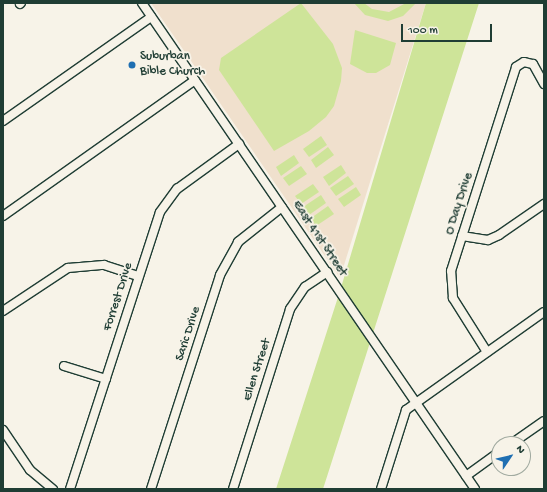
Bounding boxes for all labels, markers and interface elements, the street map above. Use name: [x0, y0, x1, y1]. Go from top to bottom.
scale bar: [403, 16, 494, 42]
text: 100 m: [408, 24, 438, 38]
place label: Suburban Bible Church: [140, 50, 205, 81]
marker: Suburban Bible Church: [127, 60, 137, 70]
street label: O Day Drive: [443, 171, 477, 237]
street label: East 41st Street: [288, 198, 350, 280]
street label: Forrest Drive: [101, 261, 137, 333]
street label: Saric Drive: [173, 305, 205, 363]
street label: Ellen Street: [241, 337, 275, 403]
north arrow: [491, 436, 531, 476]
text: N: [513, 443, 527, 456]

